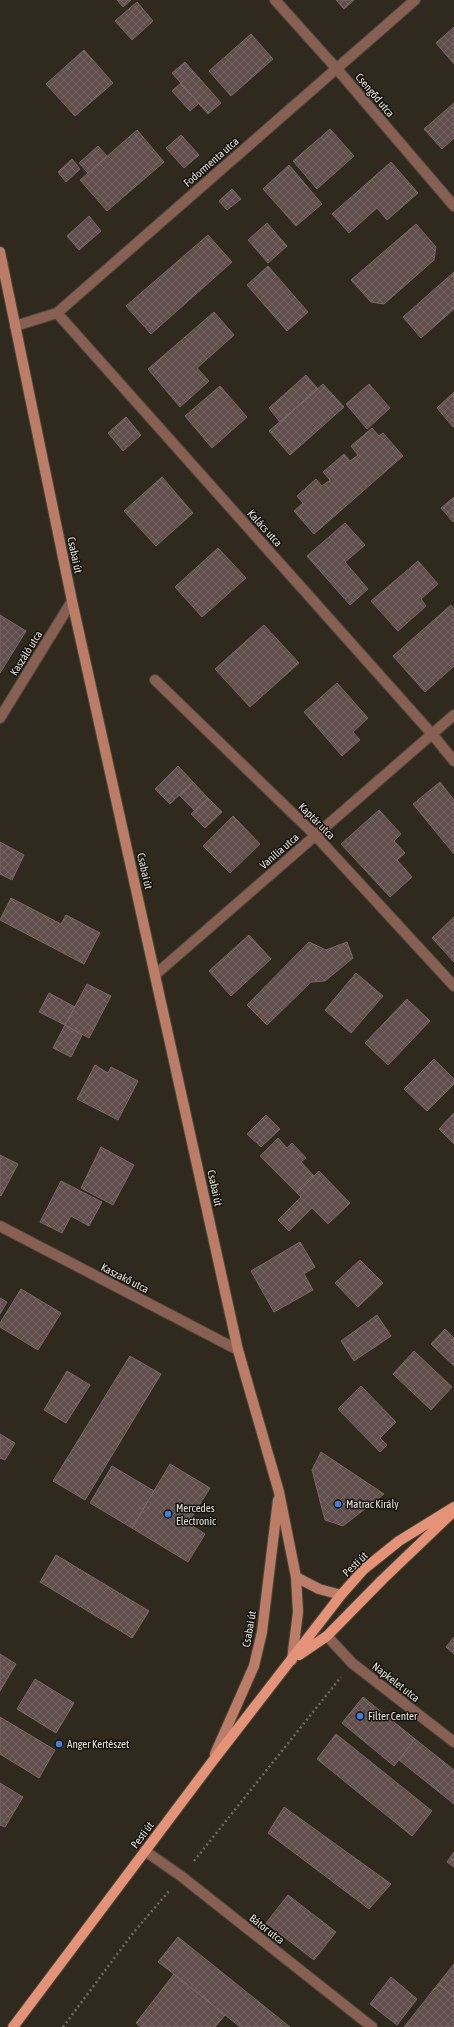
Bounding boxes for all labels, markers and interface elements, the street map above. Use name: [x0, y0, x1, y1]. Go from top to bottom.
street label: Csengőd utca: [353, 71, 397, 119]
street label: Fodormenta utca: [181, 135, 241, 189]
street label: Kalács utca: [245, 507, 285, 549]
street label: Csabai út: [65, 536, 85, 574]
street label: Kaszáló utca: [8, 629, 44, 677]
street label: Kaptár utca: [296, 800, 338, 842]
street label: Vanília utca: [257, 831, 301, 871]
street label: Csabai út: [135, 852, 155, 890]
street label: Csabai út: [205, 1169, 225, 1207]
street label: Kaszakő utca: [99, 1261, 151, 1295]
place label: Matrac Király: [346, 1498, 399, 1510]
marker: Matrac Király: [333, 1499, 343, 1509]
place label: Mercedes Electronic: [176, 1502, 217, 1527]
marker: Mercedes Electronic: [163, 1509, 173, 1519]
street label: Pesti út: [340, 1549, 370, 1579]
street label: Csabai út: [240, 1610, 258, 1648]
street label: Napkelet utca: [370, 1660, 422, 1704]
place label: Filter Center: [368, 1710, 418, 1722]
marker: Filter Center: [355, 1711, 365, 1721]
place label: Anger Kertészet: [67, 1738, 129, 1750]
marker: Anger Kertészet: [54, 1739, 64, 1749]
street label: Pesti út: [128, 1819, 156, 1851]
street label: Bátor utca: [247, 1912, 287, 1946]

